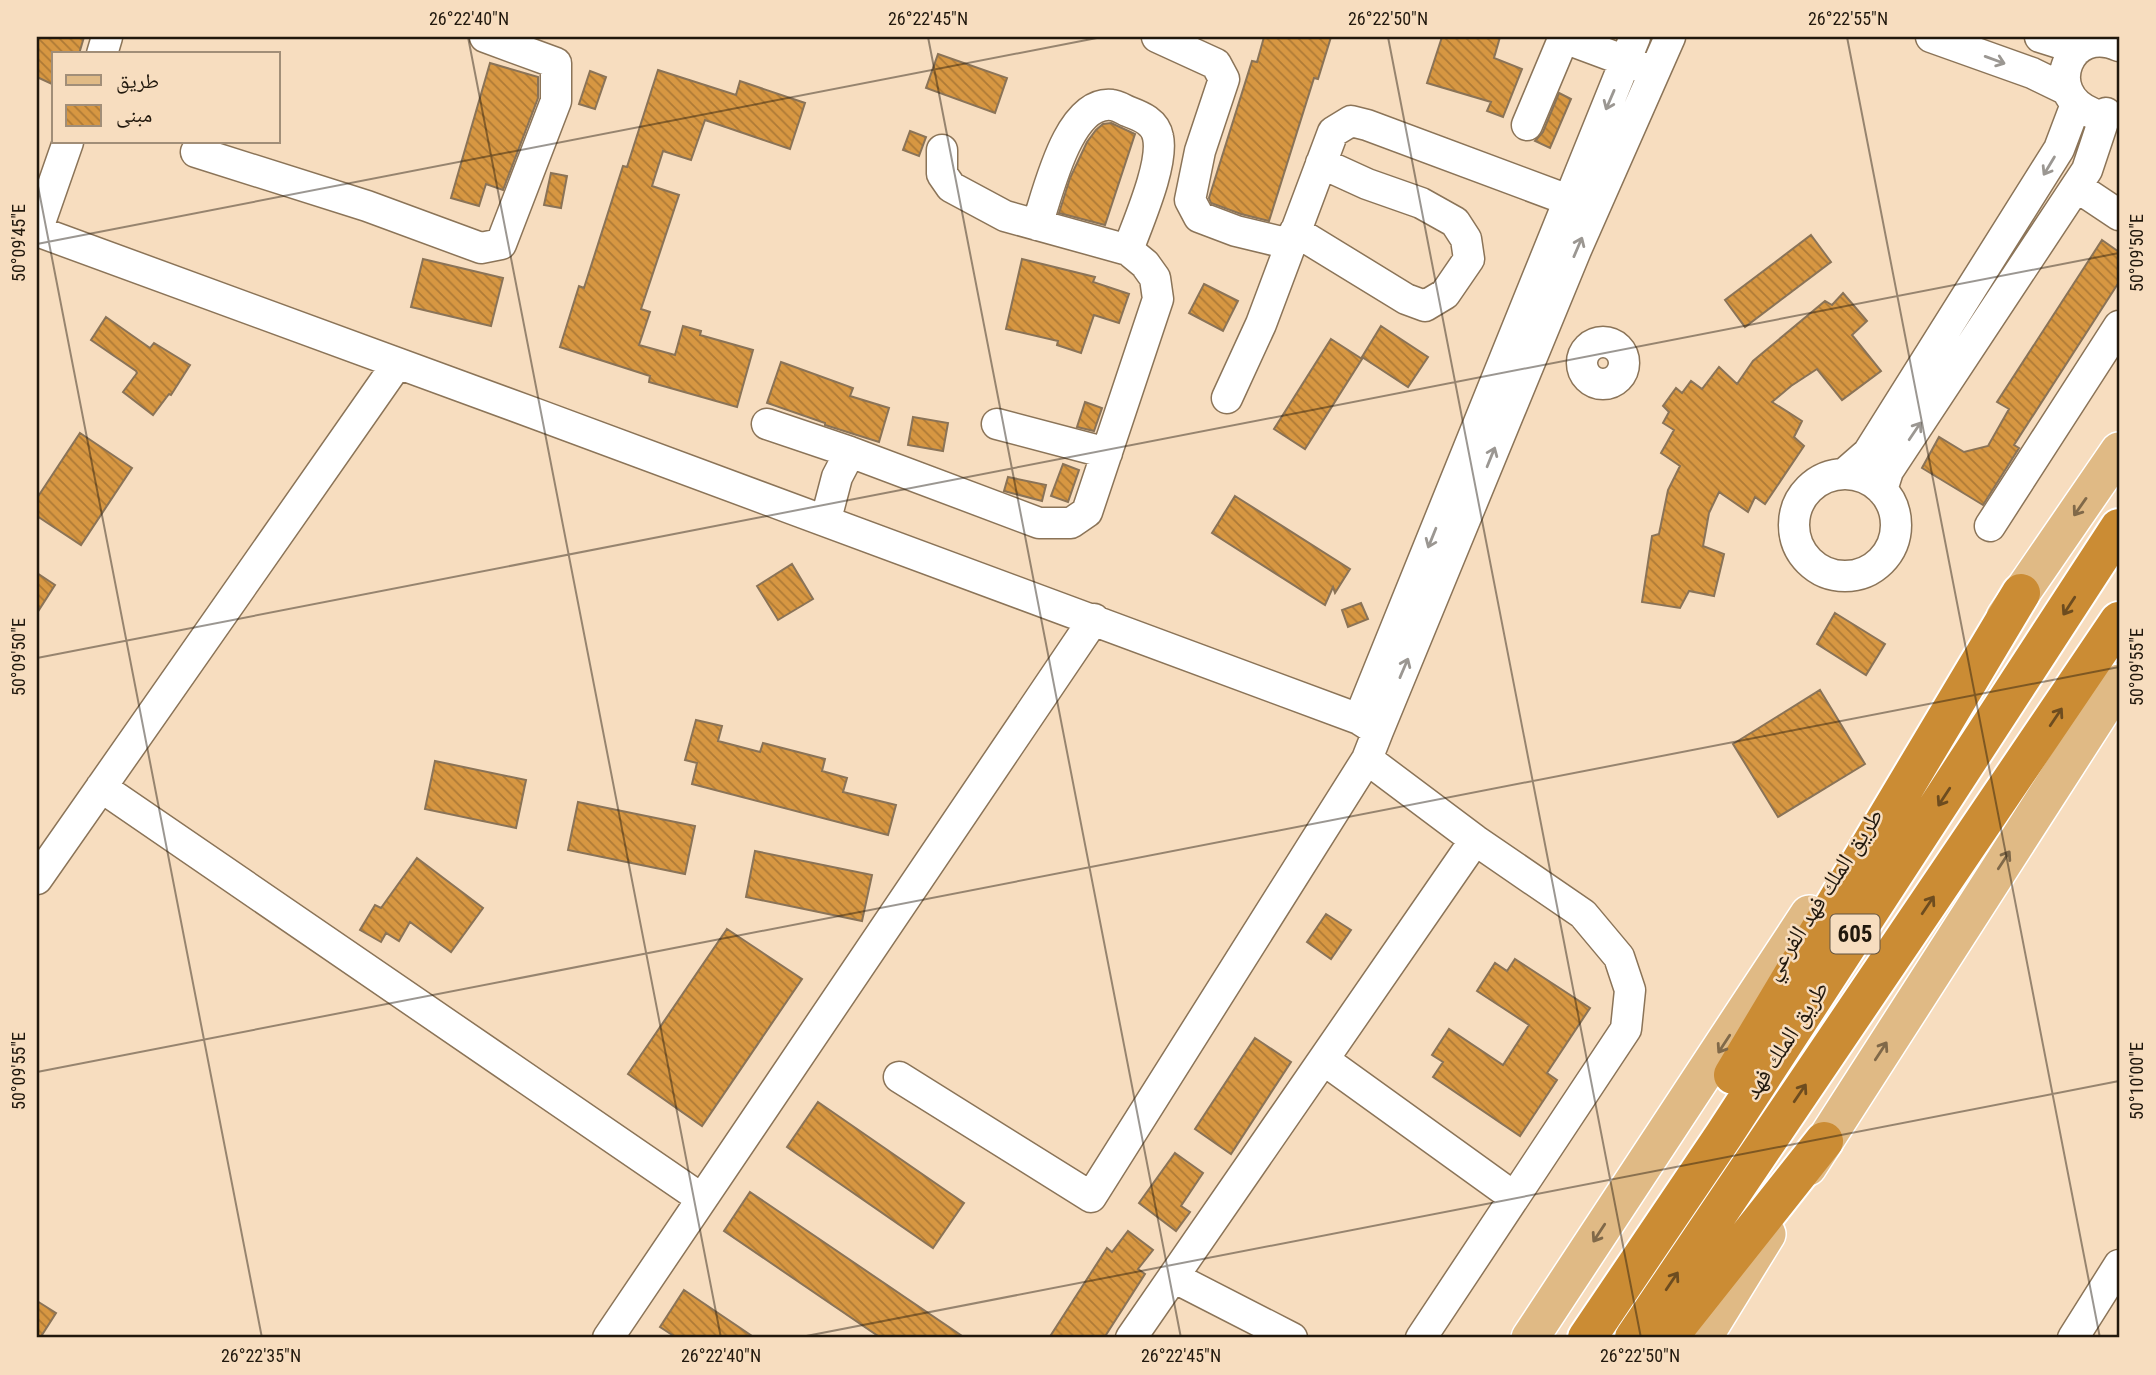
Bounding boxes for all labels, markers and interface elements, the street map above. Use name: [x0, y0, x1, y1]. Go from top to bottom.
text: 26°22'40"N: [429, 8, 509, 29]
text: 26°22'45"N: [888, 8, 968, 29]
text: 26°22'50"N: [1348, 8, 1428, 29]
text: 26°22'55"N: [1808, 8, 1888, 29]
legend: [52, 52, 280, 144]
one-way arrow: [1984, 55, 2006, 67]
text: طريق: [116, 69, 159, 94]
one-way arrow: [1602, 89, 1615, 110]
text: مبنى: [116, 103, 152, 128]
one-way arrow: [2042, 156, 2056, 176]
text: 50°09'45"E: [8, 204, 29, 282]
text: 50°09'50"E: [2126, 214, 2147, 292]
one-way arrow: [1572, 237, 1585, 258]
one-way arrow: [1908, 422, 1922, 441]
one-way arrow: [1485, 447, 1498, 469]
one-way arrow: [2073, 497, 2087, 516]
one-way arrow: [1424, 526, 1437, 548]
one-way arrow: [2061, 596, 2076, 615]
text: 50°09'50"E: [8, 618, 29, 696]
text: 50°09'55"E: [2126, 628, 2147, 706]
one-way arrow: [1399, 657, 1412, 679]
one-way arrow: [2049, 708, 2063, 727]
one-way arrow: [1937, 786, 1951, 806]
street label: طريق الملك فهد الفرعي: [1757, 803, 1893, 988]
one-way arrow: [1997, 850, 2011, 870]
one-way arrow: [1921, 896, 1935, 915]
road number: 605: [1830, 914, 1880, 953]
street label: طريق الملك فهد: [1737, 976, 1835, 1104]
text: 50°09'55"E: [8, 1032, 29, 1110]
one-way arrow: [1717, 1033, 1731, 1053]
one-way arrow: [1874, 1042, 1889, 1061]
text: 50°10'00"E: [2126, 1042, 2147, 1120]
one-way arrow: [1793, 1084, 1807, 1103]
one-way arrow: [1592, 1223, 1606, 1243]
one-way arrow: [1665, 1272, 1679, 1292]
text: 26°22'35"N: [221, 1345, 301, 1366]
text: 26°22'40"N: [681, 1345, 761, 1366]
text: 26°22'45"N: [1141, 1345, 1221, 1366]
text: 26°22'50"N: [1600, 1345, 1680, 1366]

